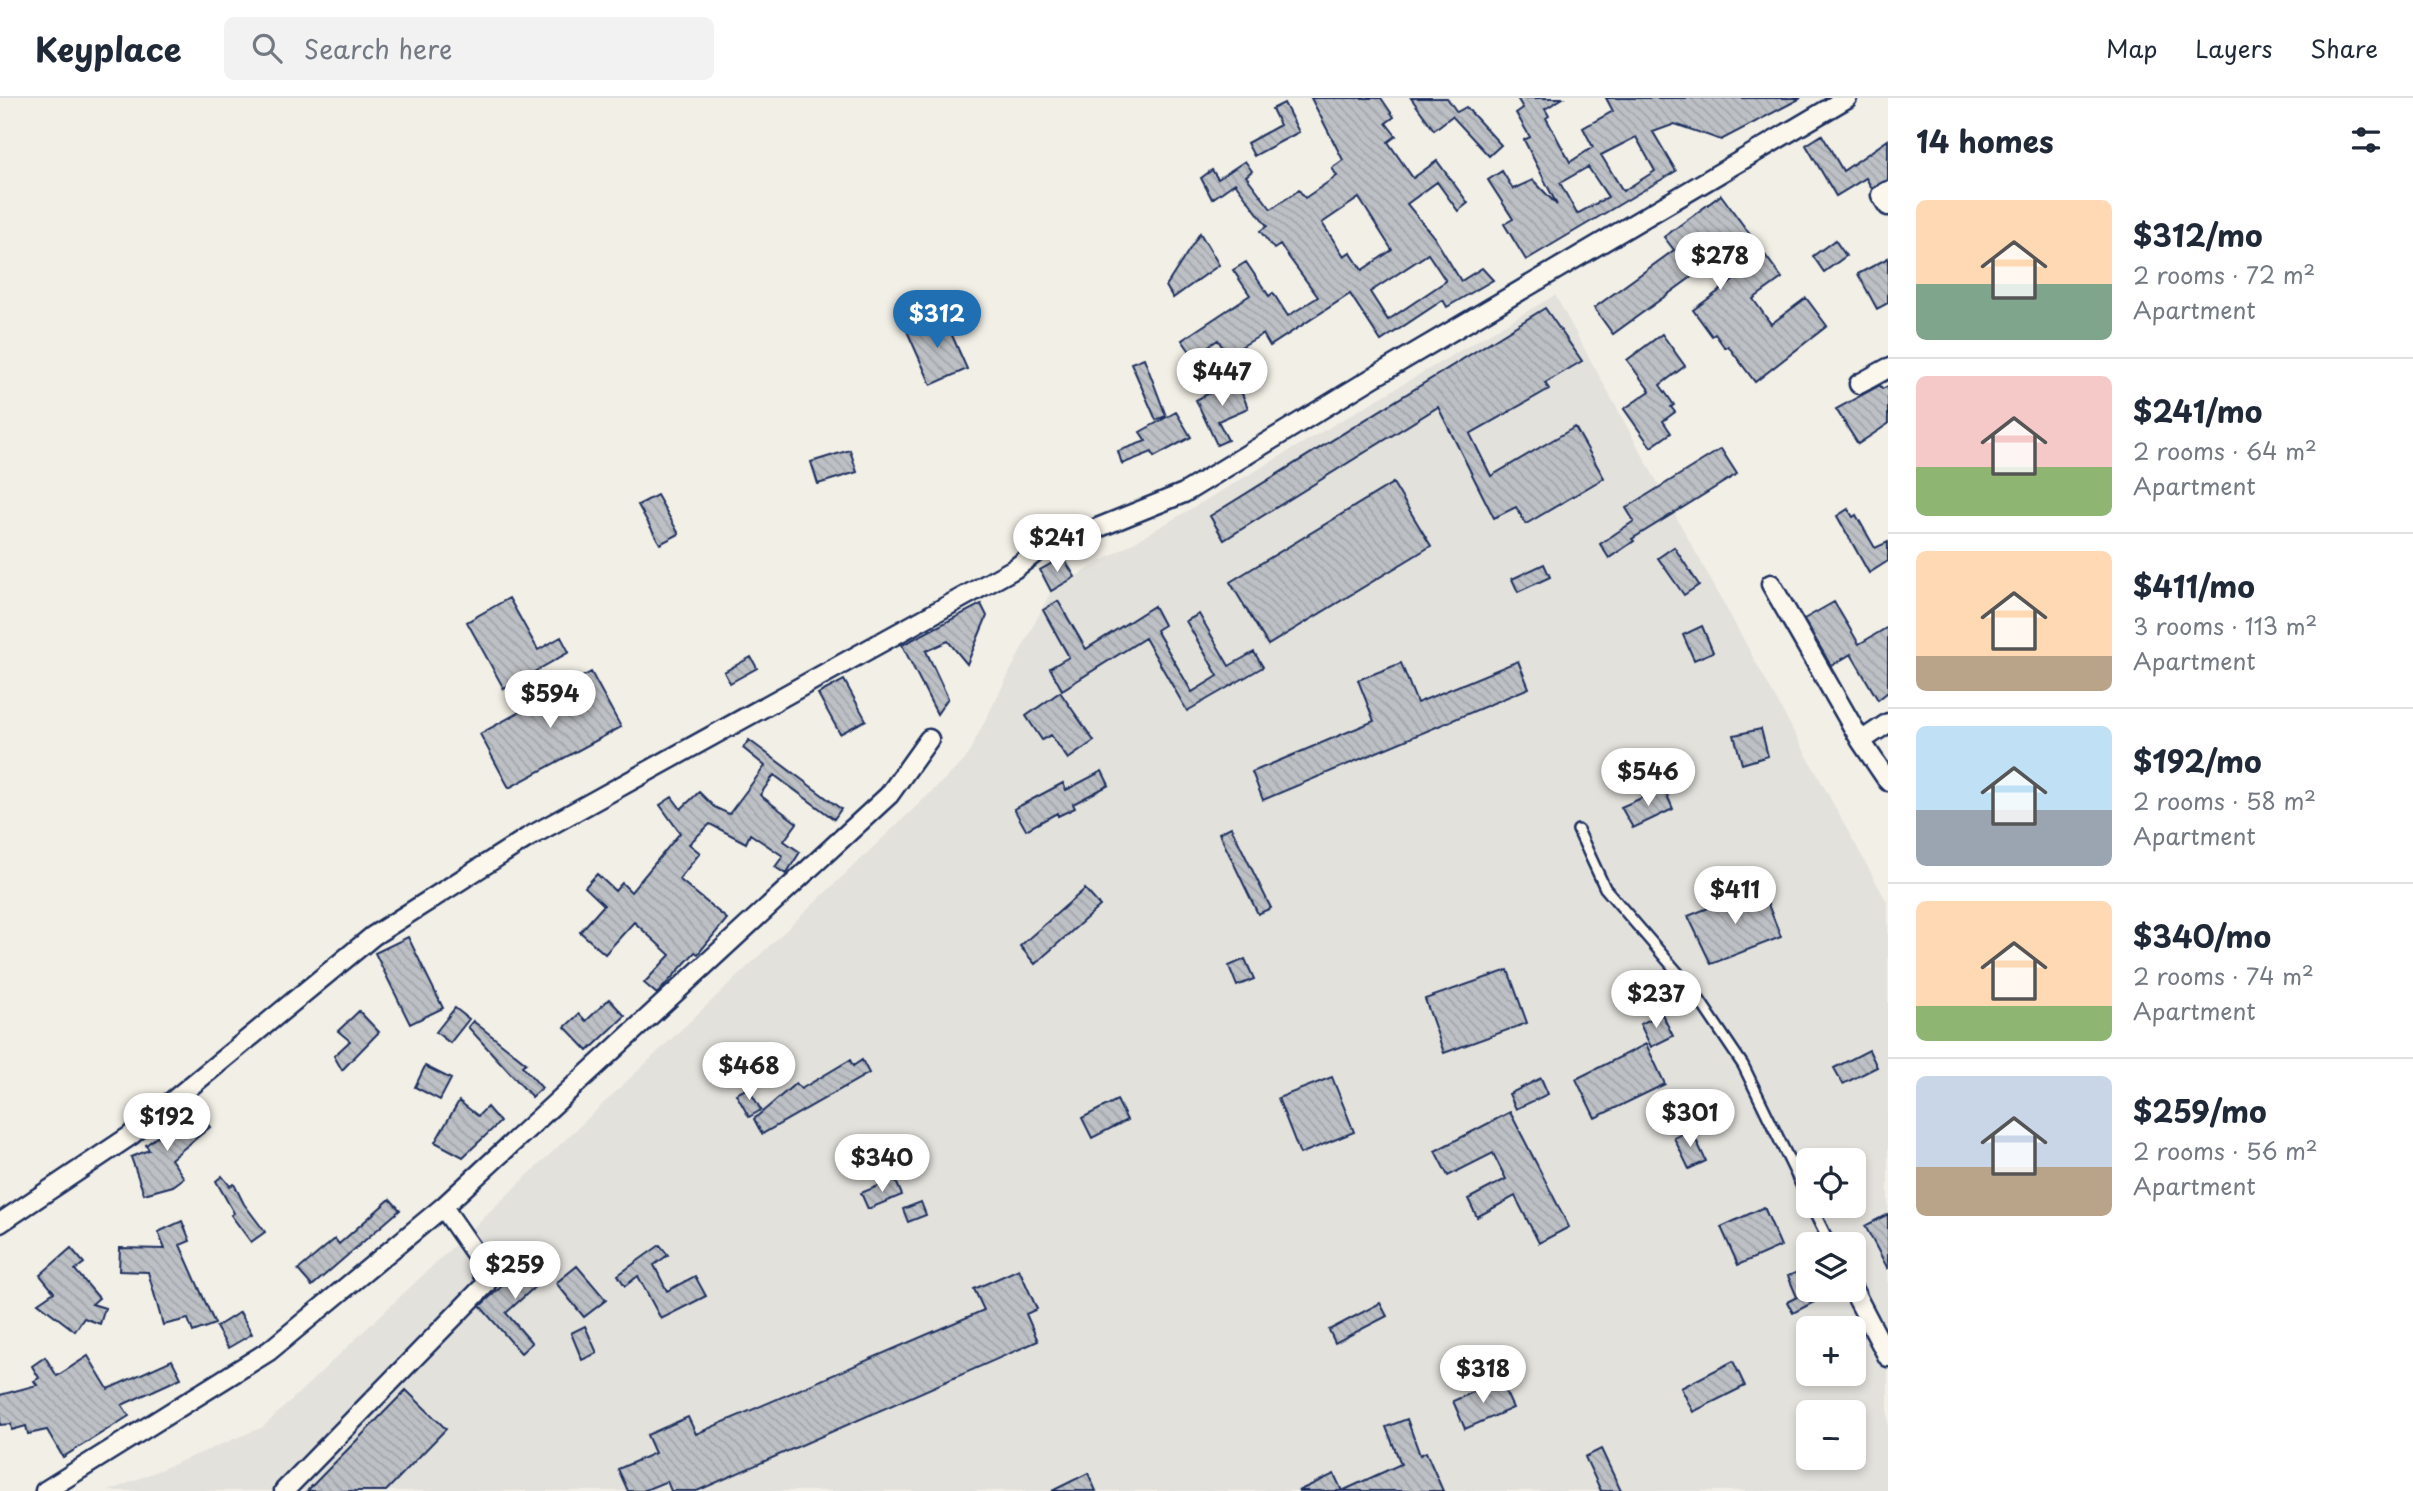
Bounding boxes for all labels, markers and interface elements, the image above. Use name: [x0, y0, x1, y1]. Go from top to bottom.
search box: [224, 17, 714, 80]
text: Keyplace: [35, 23, 182, 73]
icon: search: [248, 29, 286, 67]
text: Search here: [304, 29, 452, 68]
text: Map: [2106, 30, 2157, 66]
text: Layers: [2195, 30, 2272, 66]
text: Share: [2310, 30, 2378, 66]
text: 14 homes: [1916, 118, 2054, 163]
icon: filters: [2347, 121, 2385, 159]
text: $312/mo: [2133, 212, 2263, 257]
icon: home: [1972, 228, 2056, 312]
pin: $278: [1679, 232, 1761, 292]
text: $278: [1691, 237, 1749, 272]
text: 2 rooms · 72 m²: [2133, 257, 2315, 292]
pin: $312: [896, 290, 978, 350]
text: Apartment: [2133, 292, 2256, 327]
text: $312: [909, 295, 965, 330]
pin: $447: [1181, 348, 1263, 408]
text: $447: [1193, 353, 1251, 388]
text: $241/mo: [2133, 388, 2262, 433]
icon: home: [1972, 404, 2056, 488]
text: 2 rooms · 64 m²: [2133, 433, 2317, 468]
text: Apartment: [2133, 468, 2256, 503]
pin: $241: [1016, 514, 1098, 574]
text: $241: [1029, 519, 1085, 554]
text: $411/mo: [2133, 563, 2255, 608]
icon: home: [1972, 579, 2056, 663]
text: 3 rooms · 113 m²: [2133, 608, 2317, 643]
text: Apartment: [2133, 643, 2256, 678]
pin: $594: [509, 670, 591, 730]
text: $594: [521, 675, 579, 710]
text: $192/mo: [2133, 738, 2262, 783]
pin: $546: [1607, 748, 1689, 808]
text: $546: [1617, 753, 1679, 788]
icon: home: [1972, 754, 2056, 838]
text: 2 rooms · 58 m²: [2133, 783, 2316, 818]
text: Apartment: [2133, 818, 2256, 853]
pin: $411: [1694, 866, 1776, 926]
text: $411: [1710, 871, 1760, 906]
text: $340/mo: [2133, 913, 2271, 958]
icon: home: [1972, 929, 2056, 1013]
text: 2 rooms · 74 m²: [2133, 958, 2314, 993]
pin: $237: [1615, 970, 1697, 1030]
text: $237: [1627, 975, 1685, 1010]
text: Apartment: [2133, 993, 2256, 1028]
pin: $468: [708, 1042, 790, 1102]
text: $468: [718, 1047, 780, 1082]
text: $259/mo: [2133, 1088, 2267, 1133]
pin: $301: [1649, 1090, 1731, 1149]
pin: $192: [126, 1094, 208, 1153]
text: $301: [1662, 1094, 1718, 1129]
text: $192: [139, 1098, 195, 1133]
icon: home: [1972, 1104, 2056, 1188]
text: 2 rooms · 56 m²: [2133, 1133, 2318, 1168]
pin: $340: [841, 1134, 923, 1194]
text: $340: [851, 1139, 913, 1174]
map controls: [1796, 1148, 1866, 1470]
button: locate: [1796, 1148, 1866, 1218]
text: Apartment: [2133, 1168, 2256, 1203]
button: layers: [1796, 1232, 1866, 1302]
pin: $259: [474, 1242, 556, 1301]
text: $259: [486, 1246, 544, 1281]
button: +: [1796, 1316, 1866, 1386]
pin: $318: [1442, 1346, 1524, 1405]
text: $318: [1456, 1350, 1510, 1385]
button: −: [1796, 1400, 1866, 1470]

